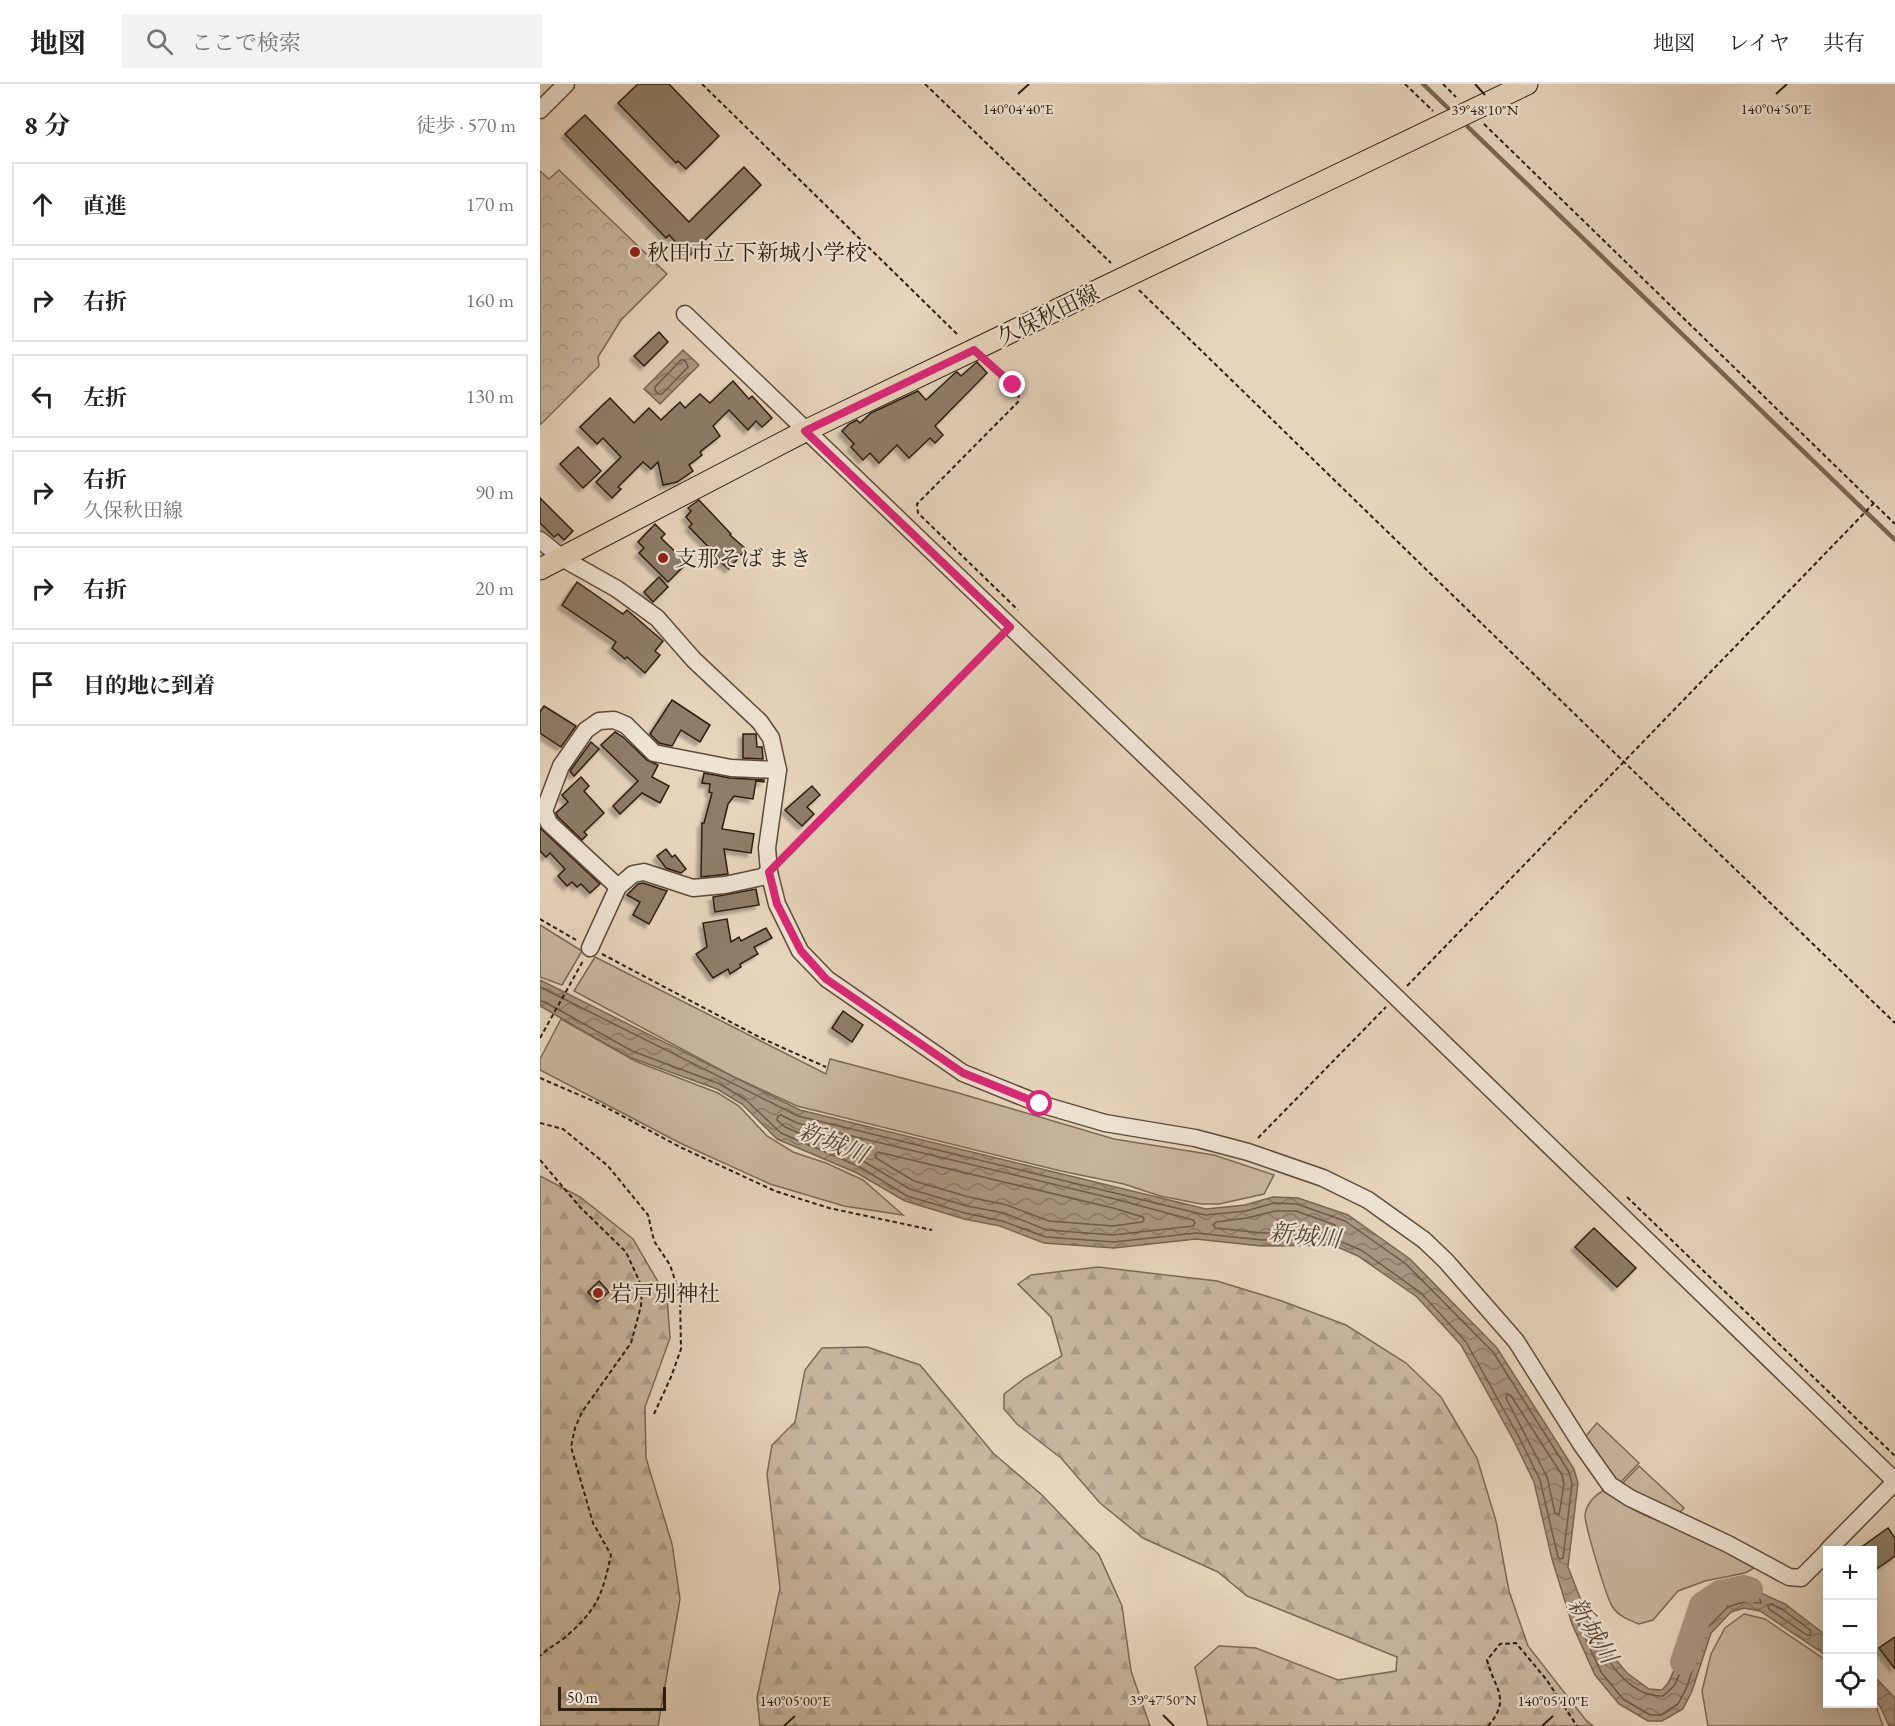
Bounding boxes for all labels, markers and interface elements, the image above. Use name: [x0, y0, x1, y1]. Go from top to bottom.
search box: [122, 14, 542, 68]
text: 地図: [30, 25, 86, 61]
icon: search: [143, 25, 176, 58]
text: ここで検索: [191, 28, 301, 57]
text: 地図: [1653, 29, 1695, 56]
text: レイヤ: [1728, 29, 1790, 56]
text: 共有: [1823, 29, 1865, 56]
text: 140°04'40"E: [982, 99, 1054, 118]
text: 140°04'50"E: [1740, 99, 1812, 118]
text: 39°48'10"N: [1451, 100, 1519, 119]
text: 8 分: [24, 108, 70, 142]
text: 徒歩 · 570 m: [416, 112, 516, 138]
icon: ahead: [26, 188, 59, 221]
text: 直進: [83, 191, 127, 220]
text: 170 m: [466, 191, 514, 217]
place label: 秋田市立下新城小学校: [647, 238, 867, 267]
marker: 秋田市立下新城小学校: [628, 245, 642, 259]
street label: 久保秋田線: [992, 278, 1104, 352]
icon: right: [26, 284, 59, 317]
text: 右折: [83, 287, 127, 316]
text: 160 m: [466, 287, 514, 313]
route end: [999, 371, 1025, 397]
icon: left: [26, 380, 59, 413]
text: 左折: [83, 383, 127, 412]
text: 130 m: [466, 383, 514, 409]
text: 右折: [83, 465, 127, 494]
icon: right: [26, 476, 59, 509]
text: 90 m: [475, 479, 514, 505]
text: 久保秋田線: [83, 497, 183, 523]
place label: 支那そば まき: [675, 544, 811, 573]
marker: 支那そば まき: [656, 551, 670, 565]
icon: right: [26, 572, 59, 605]
text: 右折: [83, 575, 127, 604]
text: 20 m: [475, 575, 514, 601]
icon: arrive: [26, 668, 59, 701]
text: 目的地に到着: [83, 671, 215, 700]
route start: [1026, 1090, 1052, 1116]
water label: 新城川: [794, 1114, 875, 1171]
water label: 新城川: [1268, 1216, 1345, 1254]
place label: 岩戸別神社: [610, 1279, 720, 1308]
marker: 岩戸別神社: [591, 1286, 605, 1300]
map controls: [1823, 1546, 1877, 1708]
button: +: [1823, 1546, 1877, 1600]
water label: 新城川: [1561, 1591, 1626, 1671]
button: −: [1823, 1600, 1877, 1654]
button: locate: [1823, 1654, 1877, 1708]
scale bar: [558, 1684, 666, 1712]
text: 50 m: [567, 1687, 598, 1708]
text: 39°47'50"N: [1129, 1690, 1197, 1709]
text: 140°05'00"E: [759, 1691, 831, 1710]
text: 140°05'10"E: [1517, 1691, 1589, 1710]

